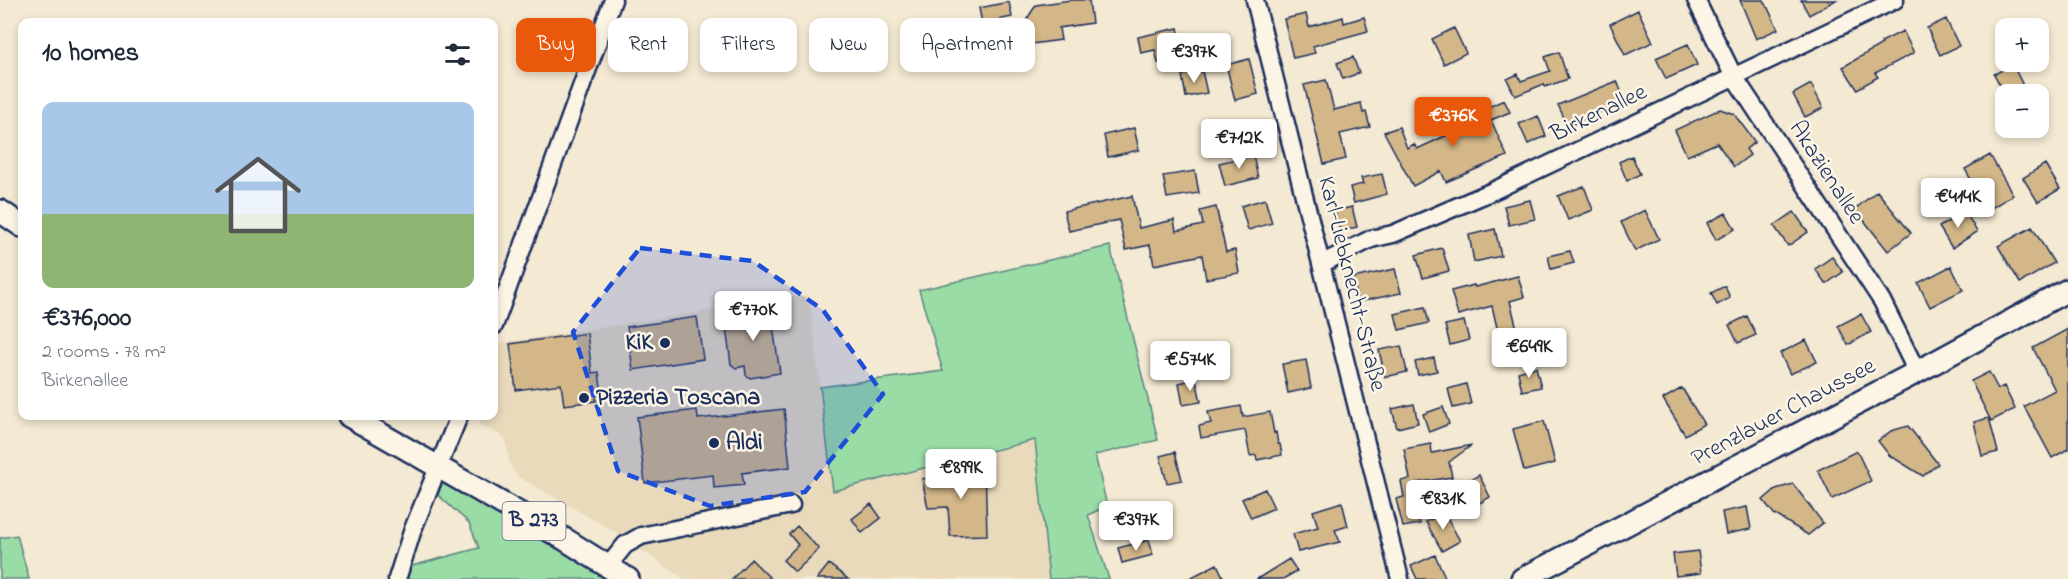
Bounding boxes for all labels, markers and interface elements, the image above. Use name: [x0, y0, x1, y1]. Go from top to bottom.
chip: Buy: [516, 18, 596, 72]
chip: Rent: [608, 18, 688, 72]
chip: Filters: [700, 18, 797, 72]
chip: New: [809, 18, 888, 72]
chip: Apartment: [900, 18, 1035, 72]
map controls: [1995, 18, 2049, 138]
button: +: [1995, 18, 2049, 72]
pin: €397K: [1152, 33, 1236, 84]
text: 10 homes: [42, 35, 139, 73]
icon: filters: [441, 38, 474, 71]
text: €397K: [1171, 38, 1217, 67]
street label: Birkenallee: [1544, 75, 1653, 153]
button: −: [1995, 84, 2049, 138]
pin: €376K: [1411, 97, 1495, 148]
text: €376K: [1429, 102, 1477, 131]
street label: Akazienallee: [1779, 114, 1873, 232]
pin: €712K: [1197, 119, 1281, 170]
text: €712K: [1215, 124, 1263, 153]
icon: home: [204, 141, 312, 249]
street label: Karl-Liebknecht-Straße: [1307, 173, 1395, 395]
pin: €414K: [1916, 178, 2000, 229]
text: €414K: [1935, 183, 1981, 212]
pin: €770K: [711, 291, 795, 342]
text: €770K: [729, 296, 777, 325]
text: €376,000: [42, 300, 131, 338]
place label: KiK: [625, 326, 654, 361]
pin: €649K: [1487, 328, 1571, 379]
text: €649K: [1506, 333, 1552, 362]
marker: KiK: [658, 336, 672, 350]
text: 2 rooms · 78 m²: [42, 338, 166, 367]
pin: €574K: [1148, 341, 1232, 392]
text: €574K: [1164, 346, 1216, 375]
street label: Prenzlauer Chaussee: [1685, 349, 1883, 476]
text: Birkenallee: [42, 367, 128, 396]
place label: Pizzeria Toscana: [596, 381, 760, 416]
marker: Pizzeria Toscana: [577, 391, 591, 405]
place label: Aldi: [726, 426, 763, 461]
marker: Aldi: [707, 436, 721, 450]
pin: €899K: [919, 449, 1003, 500]
text: €899K: [939, 454, 983, 483]
pin: €831K: [1401, 480, 1485, 531]
text: €831K: [1420, 485, 1466, 514]
pin: €397K: [1094, 501, 1178, 552]
road number: B 273: [502, 502, 566, 540]
text: €397K: [1113, 506, 1159, 535]

